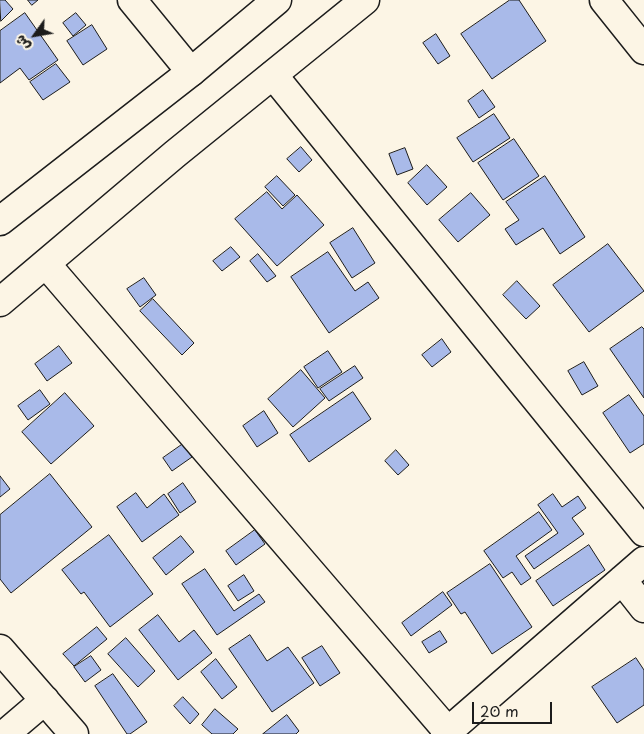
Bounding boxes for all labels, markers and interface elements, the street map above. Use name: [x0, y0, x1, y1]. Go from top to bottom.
north arrow: [10, 10, 60, 60]
text: ش: [9, 31, 35, 55]
scale bar: [474, 692, 554, 724]
text: 20 m: [480, 699, 519, 722]

